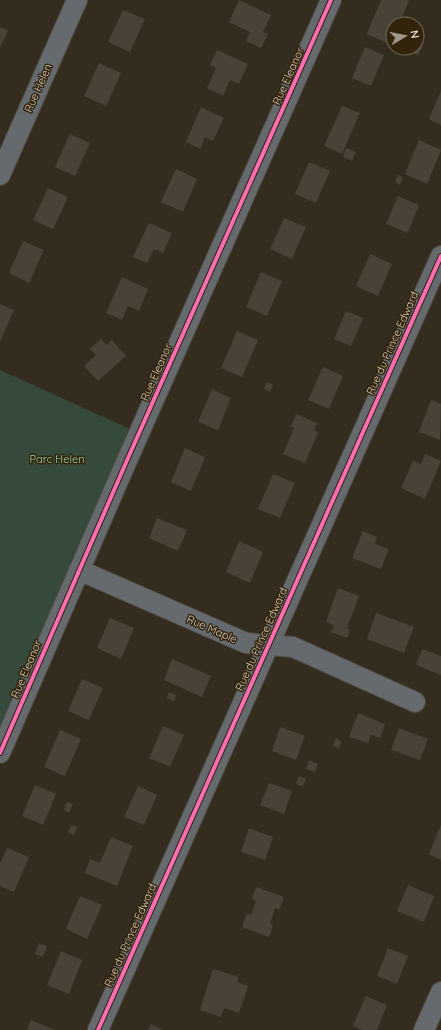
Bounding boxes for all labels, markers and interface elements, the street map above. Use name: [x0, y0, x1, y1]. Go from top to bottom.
north arrow: [385, 16, 425, 56]
text: N: [407, 29, 422, 39]
street label: Rue Eleanor: [269, 44, 307, 107]
street label: Rue Helen: [21, 61, 55, 115]
street label: Rue du Prince Edward: [363, 289, 421, 397]
street label: Rue Eleanor: [137, 340, 175, 403]
park label: Parc Helen: [30, 452, 85, 466]
street label: Rue du Prince Edward: [232, 585, 290, 693]
street label: Rue Maple: [185, 612, 239, 646]
street label: Rue Eleanor: [8, 637, 45, 700]
street label: Rue du Prince Edward: [101, 881, 159, 989]

